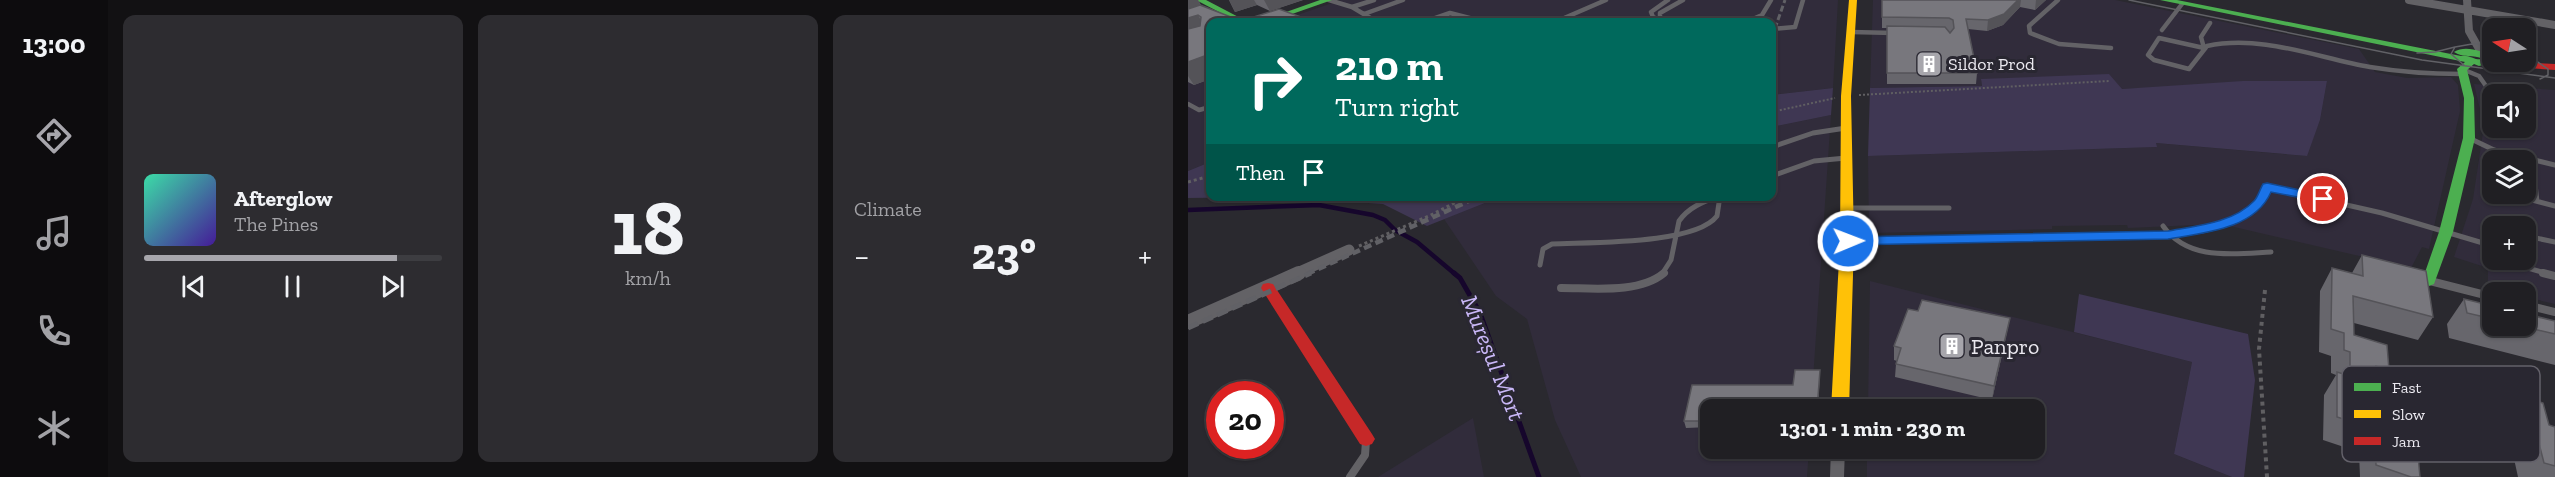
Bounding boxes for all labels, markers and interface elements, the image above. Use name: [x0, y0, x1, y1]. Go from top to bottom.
north arrow: [2482, 18, 2536, 72]
map controls: [2482, 18, 2536, 336]
text: 13:00: [22, 28, 86, 60]
text: 210 m: [1335, 40, 1443, 91]
icon: right: [1236, 42, 1314, 120]
building icon: Sildor Prod: [1914, 49, 1944, 79]
place label: Sildor Prod: [1948, 53, 2035, 75]
button: sound: [2482, 84, 2536, 138]
text: Turn right: [1335, 91, 1459, 123]
icon: directions: [33, 115, 75, 157]
button: layers: [2482, 150, 2536, 204]
icon: arrive: [1297, 156, 1330, 189]
text: Then: [1236, 159, 1285, 186]
pin: [2297, 173, 2348, 224]
text: 18: [611, 180, 685, 274]
icon: arrive: [2306, 182, 2339, 215]
text: Afterglow: [234, 185, 332, 212]
text: Climate: [854, 197, 922, 221]
position arrow: [1816, 209, 1880, 273]
icon: music: [33, 212, 75, 254]
text: The Pines: [234, 212, 318, 236]
button: +: [2482, 216, 2536, 270]
text: 23°: [972, 227, 1036, 281]
text: −: [854, 236, 869, 275]
text: +: [1138, 236, 1152, 275]
text: km/h: [625, 266, 671, 290]
icon: previous: [177, 270, 210, 303]
icon: pause: [276, 270, 309, 303]
icon: next: [376, 270, 409, 303]
button: −: [2482, 282, 2536, 336]
water label: Mureșul Mort: [1455, 291, 1532, 425]
icon: phone: [33, 310, 75, 352]
building icon: Panpro: [1937, 331, 1967, 361]
place label: Panpro: [1971, 333, 2039, 360]
legend: [2342, 366, 2540, 462]
text: Fast: [2392, 378, 2421, 397]
speed limit sign: 20: [1206, 381, 1284, 459]
text: Slow: [2392, 405, 2426, 424]
icon: climate: [33, 407, 75, 449]
text: 13:01 · 1 min · 230 m: [1780, 415, 1965, 442]
text: Jam: [2392, 432, 2421, 451]

